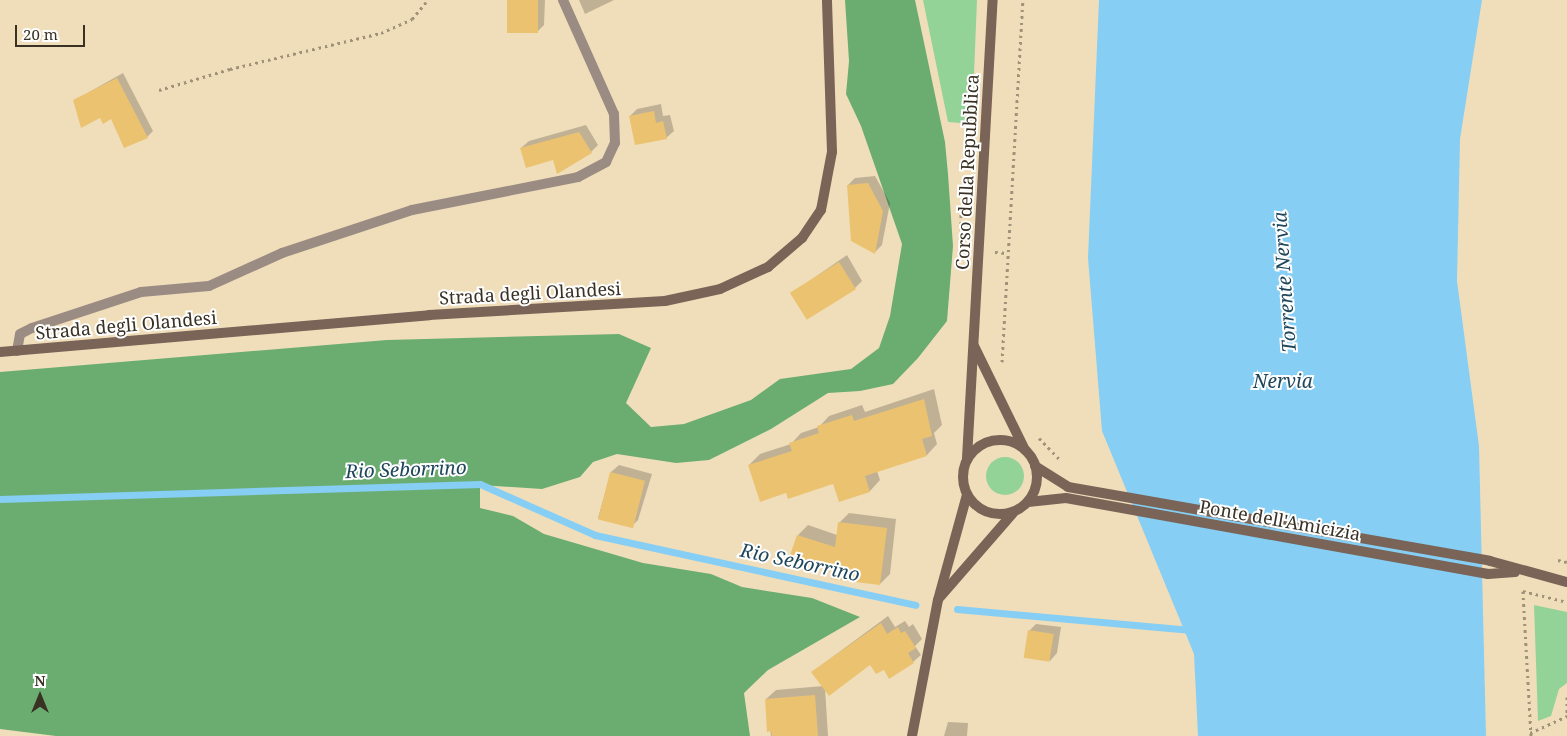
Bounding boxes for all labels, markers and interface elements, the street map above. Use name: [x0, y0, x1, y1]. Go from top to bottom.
scale bar: [18, 15, 88, 47]
text: 20 m: [23, 24, 58, 44]
street label: Corso della Repubblica: [951, 74, 983, 270]
water label: Torrente Nervia: [1269, 211, 1301, 353]
street label: Strada degli Olandesi: [439, 277, 621, 309]
street label: Strada degli Olandesi: [34, 306, 218, 344]
water label: Nervia: [1253, 371, 1313, 393]
water label: Rio Seborrino: [345, 456, 467, 484]
street label: Ponte dell'Amicizia: [1198, 495, 1362, 545]
water label: Rio Seborrino: [738, 539, 862, 587]
north arrow: [15, 671, 65, 721]
text: N: [34, 671, 46, 690]

